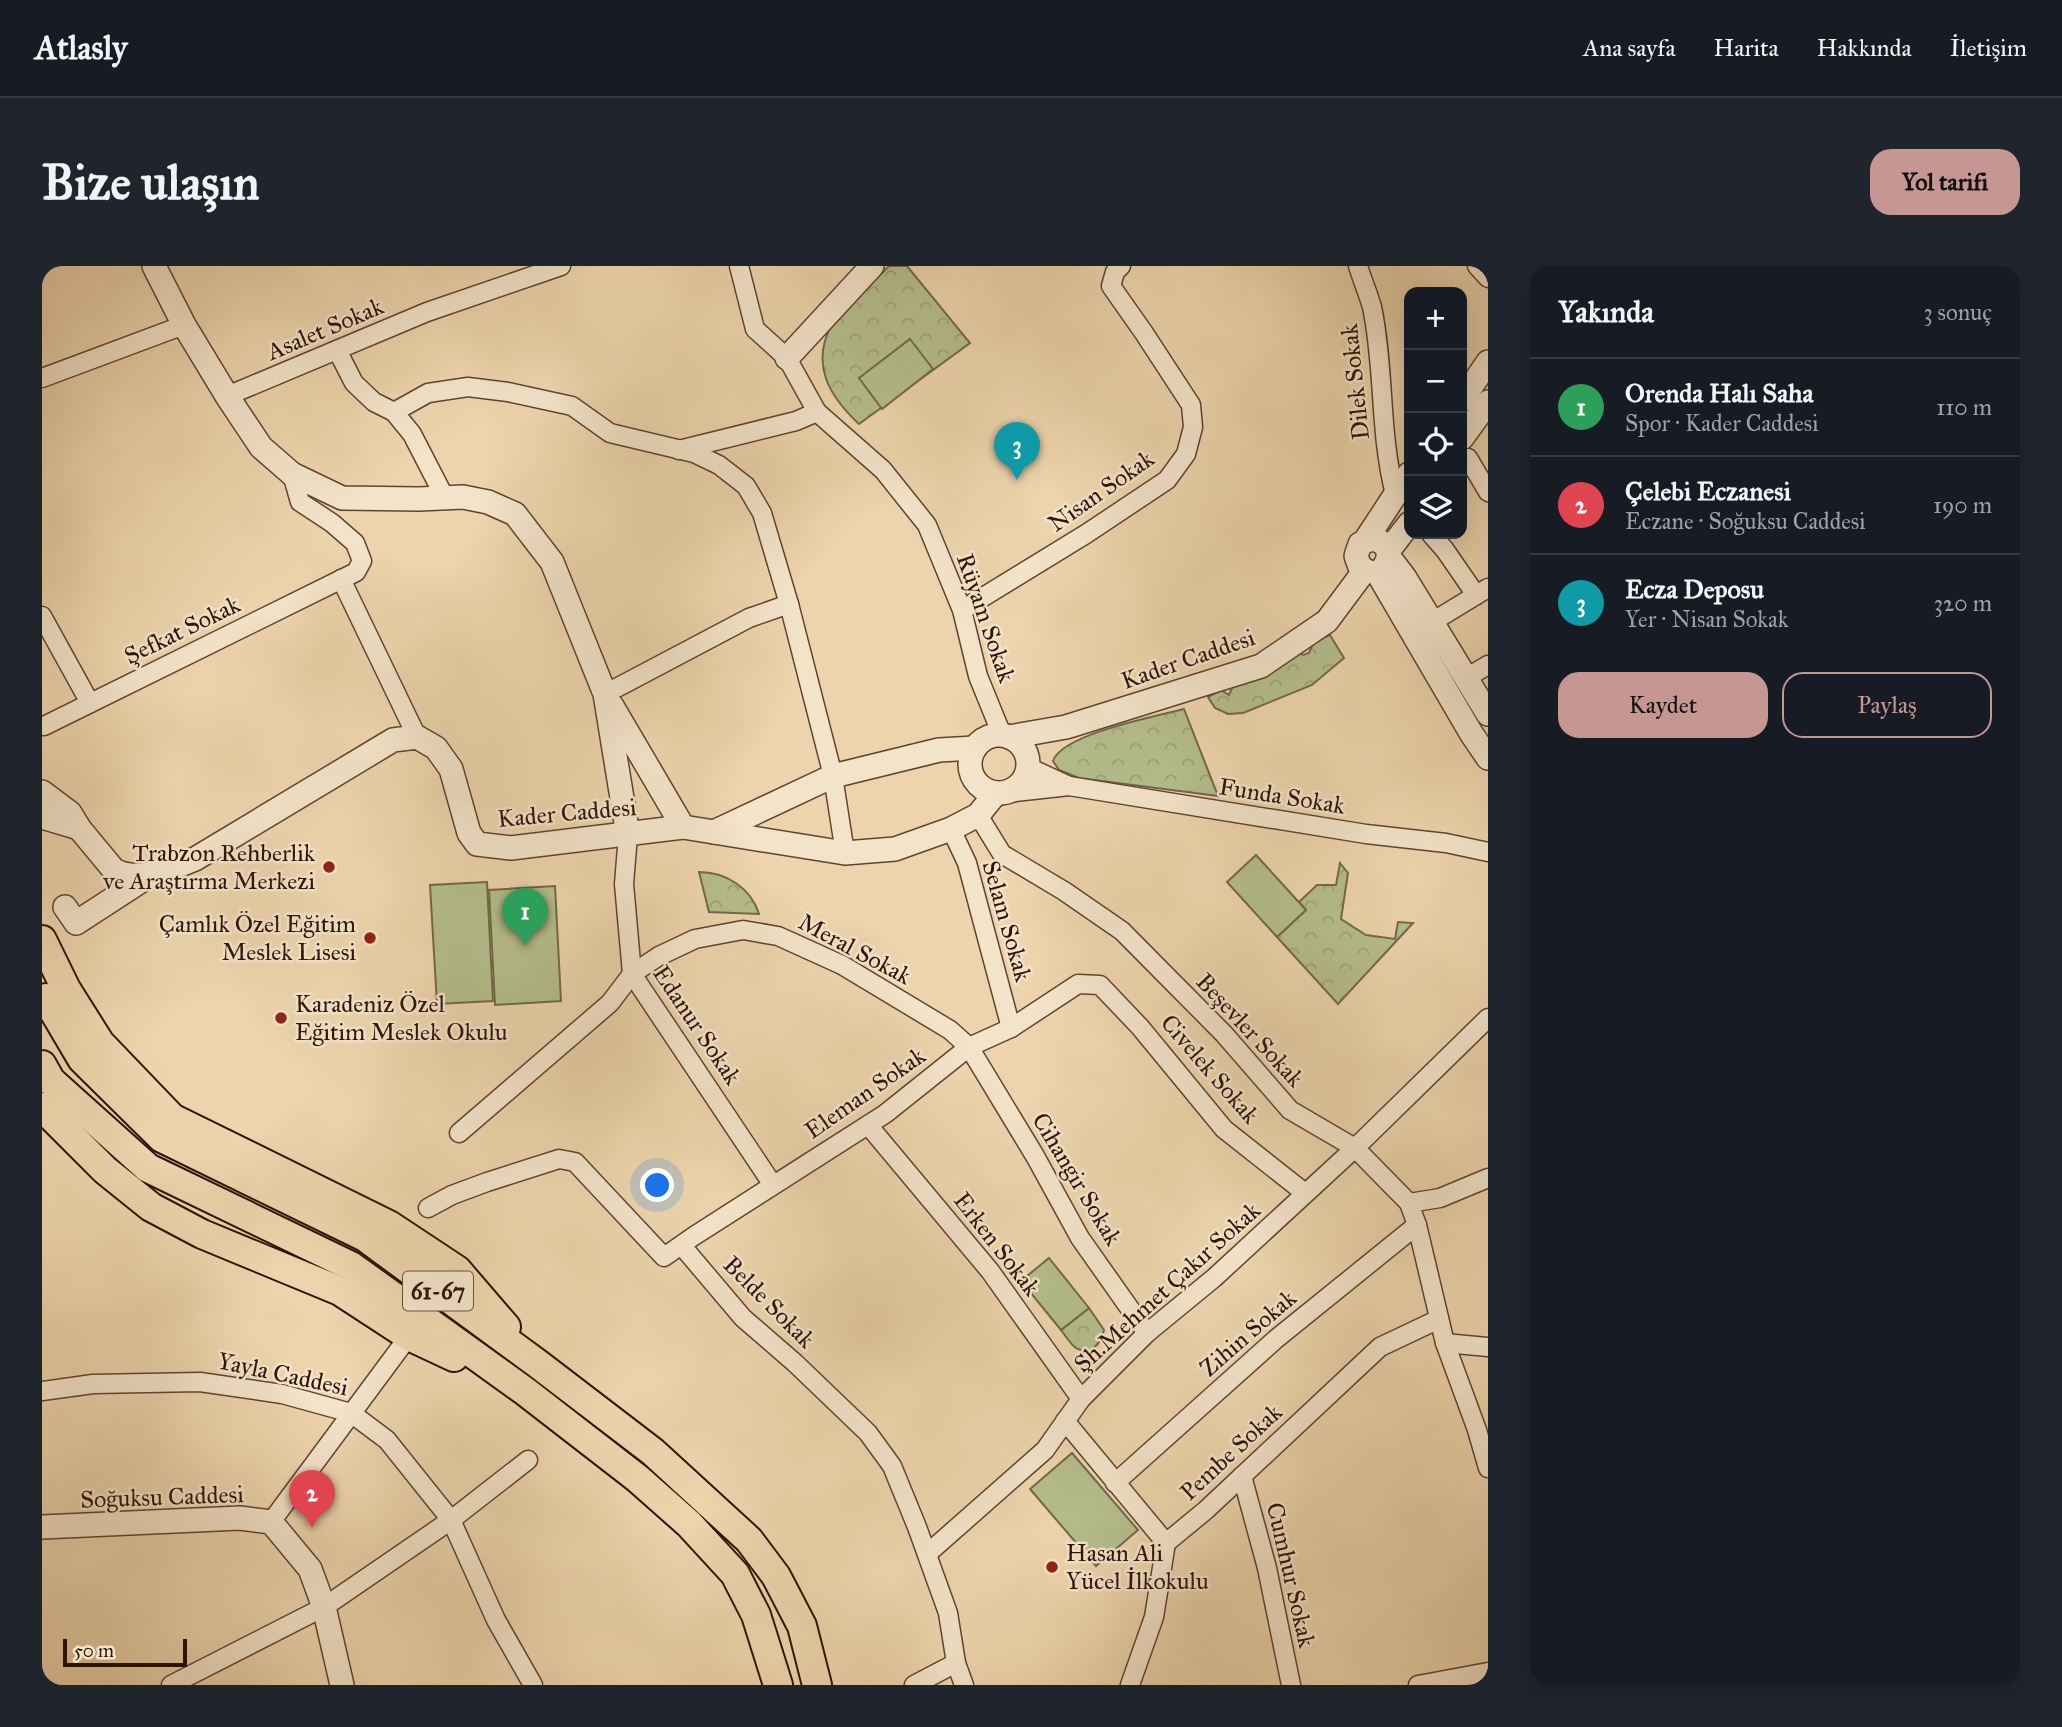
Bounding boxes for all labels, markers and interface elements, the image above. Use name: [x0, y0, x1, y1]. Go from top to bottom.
text: Atlasly: [35, 28, 127, 68]
text: Ana sayfa: [1583, 33, 1676, 63]
text: Harita: [1714, 33, 1779, 63]
text: Hakkında: [1817, 33, 1912, 63]
text: İletişim: [1950, 33, 2027, 63]
button: Yol tarifi: [1870, 149, 2020, 215]
text: Bize ulaşın: [42, 153, 259, 212]
map controls: [1404, 287, 1467, 539]
button: +: [1404, 287, 1467, 350]
street label: Asalet Sokak: [261, 291, 388, 367]
text: Yakında: [1558, 294, 1654, 330]
text: 3 sonuç: [1923, 298, 1992, 326]
street label: Dilek Sokak: [1334, 322, 1376, 442]
button: −: [1404, 350, 1467, 413]
text: Orenda Halı Saha: [1625, 377, 1814, 409]
text: 1: [1576, 393, 1586, 421]
text: 110 m: [1936, 393, 1992, 421]
text: Spor · Kader Caddesi: [1625, 409, 1819, 437]
button: locate: [1404, 413, 1467, 476]
pin: 3: [994, 422, 1040, 480]
street label: Nisan Sokak: [1042, 443, 1160, 538]
text: Çelebi Eczanesi: [1625, 475, 1791, 507]
button: layers: [1404, 476, 1467, 539]
text: 2: [1575, 491, 1587, 519]
text: 190 m: [1933, 491, 1992, 519]
text: Eczane · Soğuksu Caddesi: [1625, 507, 1866, 535]
street label: Rüyam Sokak: [950, 550, 1022, 687]
text: Ecza Deposu: [1625, 573, 1764, 605]
street label: Şefkat Sokak: [119, 589, 246, 671]
text: 3: [1576, 589, 1586, 617]
text: 320 m: [1934, 589, 1992, 617]
text: Yer · Nisan Sokak: [1625, 605, 1788, 633]
street label: Kader Caddesi: [1117, 622, 1259, 696]
button: Kaydet: [1558, 672, 1768, 738]
button: Paylaş: [1782, 672, 1992, 738]
street label: Funda Sokak: [1217, 771, 1348, 821]
street label: Kader Caddesi: [496, 792, 638, 834]
place label: Trabzon Rehberlik ve Araştırma Merkezi: [102, 838, 316, 896]
street label: Selam Sokak: [975, 857, 1039, 986]
marker: Trabzon Rehberlik ve Araştırma Merkezi: [321, 859, 337, 875]
pin: 1: [502, 888, 548, 946]
street label: Meral Sokak: [793, 907, 917, 992]
place label: Çamlık Özel Eğitim Meslek Lisesi: [159, 909, 356, 967]
marker: Çamlık Özel Eğitim Meslek Lisesi: [362, 930, 378, 946]
street label: Edanur Sokak: [646, 960, 748, 1091]
street label: Beşevler Sokak: [1190, 967, 1311, 1094]
place label: Karadeniz Özel Eğitim Meslek Okulu: [295, 989, 508, 1047]
street label: Civelek Sokak: [1154, 1008, 1266, 1131]
marker: Karadeniz Özel Eğitim Meslek Okulu: [273, 1010, 289, 1026]
street label: Eleman Sokak: [799, 1040, 932, 1146]
street label: Cihangir Sokak: [1026, 1107, 1129, 1252]
your location: [640, 1168, 674, 1202]
street label: Erken Sokak: [947, 1186, 1047, 1303]
street label: Şh.Mehmet Çakır Sokak: [1068, 1195, 1267, 1379]
street label: Belde Sokak: [717, 1250, 822, 1355]
road number: 61-67: [403, 1272, 473, 1310]
street label: Zihin Sokak: [1194, 1282, 1303, 1383]
street label: Yayla Caddesi: [215, 1346, 351, 1403]
street label: Pembe Sokak: [1174, 1397, 1289, 1507]
pin: 2: [289, 1470, 335, 1528]
street label: Soğuksu Caddesi: [80, 1479, 245, 1515]
street label: Cumhur Sokak: [1260, 1500, 1322, 1651]
place label: Hasan Ali Yücel İlkokulu: [1066, 1538, 1209, 1596]
marker: Hasan Ali Yücel İlkokulu: [1044, 1559, 1060, 1575]
scale bar: [63, 1636, 187, 1668]
text: 50 m: [74, 1639, 114, 1662]

